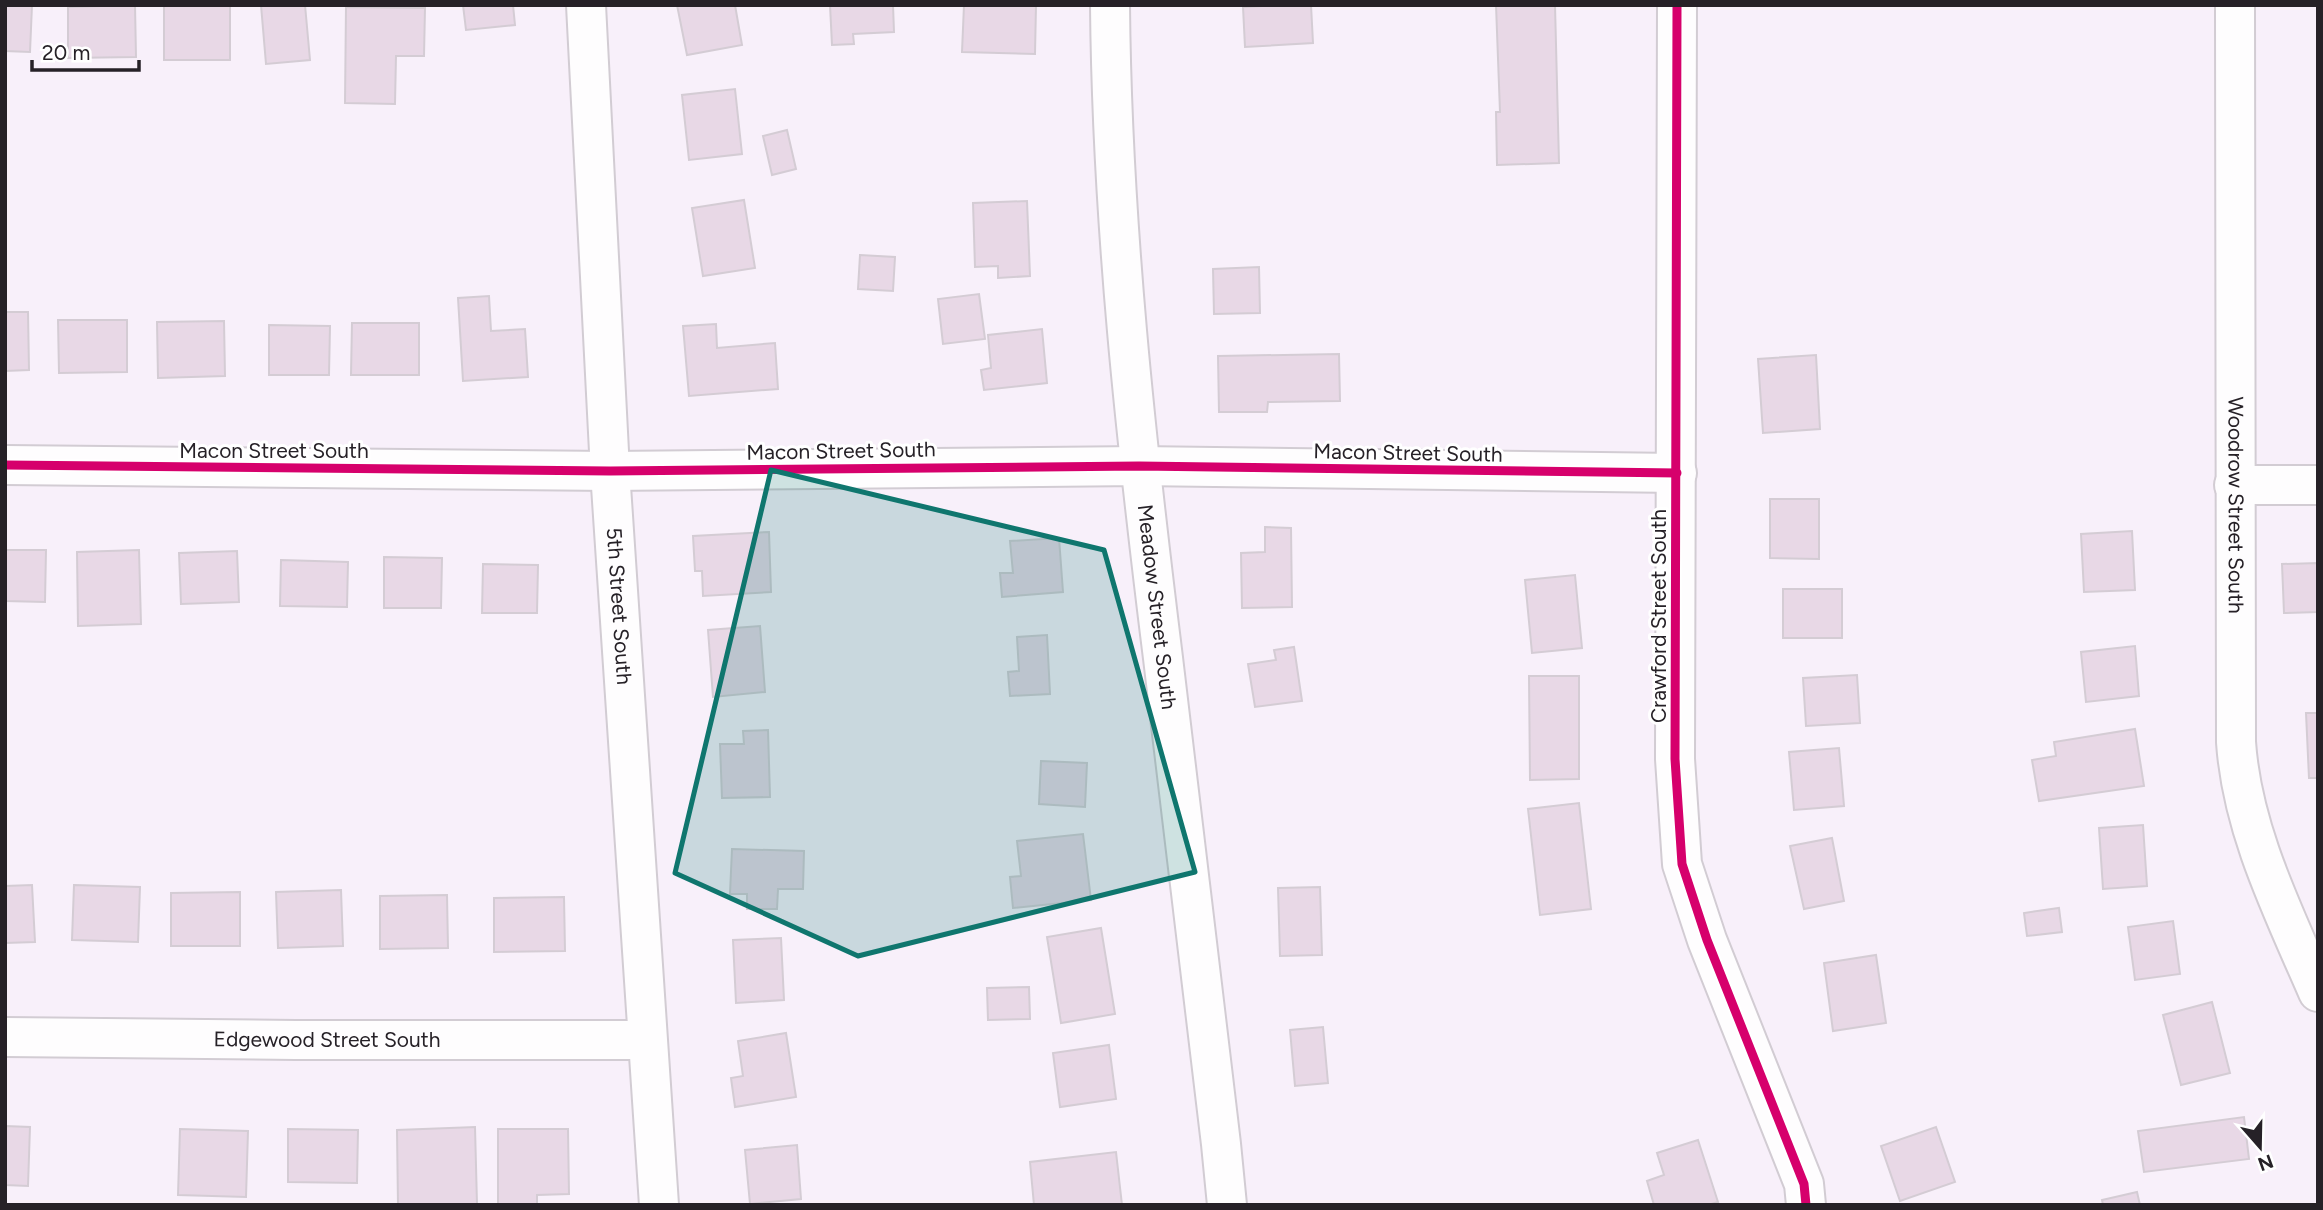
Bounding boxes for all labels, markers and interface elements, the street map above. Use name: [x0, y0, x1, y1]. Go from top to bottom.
scale bar: [32, 28, 138, 72]
text: 20 m: [42, 40, 90, 65]
street label: Woodrow Street South: [2224, 396, 2249, 614]
street label: Macon Street South: [746, 436, 936, 465]
street label: Macon Street South: [179, 438, 369, 463]
street label: Macon Street South: [1313, 438, 1503, 467]
street label: Meadow Street South: [1133, 503, 1182, 711]
street label: Crawford Street South: [1646, 509, 1671, 723]
street label: 5th Street South: [602, 527, 637, 685]
street label: Edgewood Street South: [213, 1026, 440, 1052]
north arrow: [2225, 1112, 2295, 1182]
text: N: [2255, 1149, 2276, 1176]

